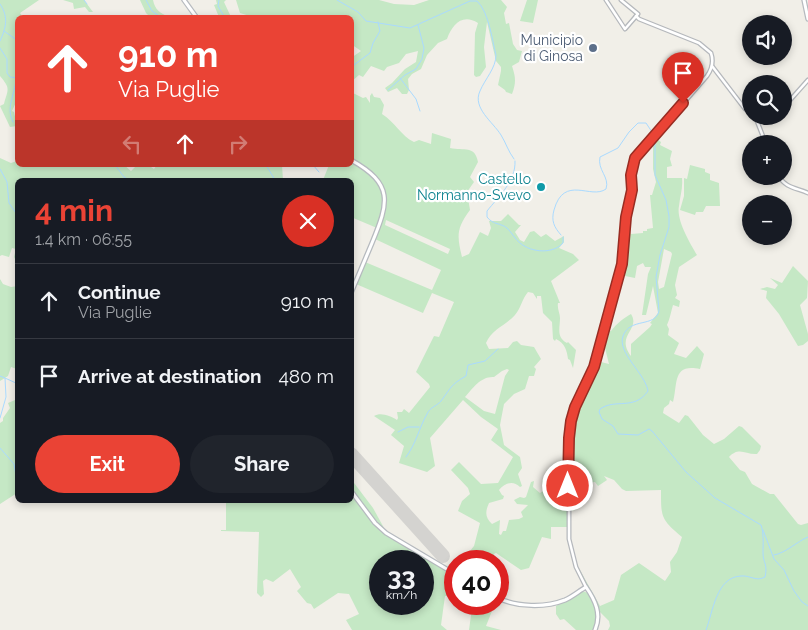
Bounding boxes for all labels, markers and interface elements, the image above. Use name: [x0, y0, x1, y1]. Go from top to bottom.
map controls: [742, 15, 792, 245]
button: sound: [742, 15, 792, 65]
place label: Municipio di Ginosa: [520, 32, 583, 64]
text: 910 m: [118, 34, 218, 75]
icon: ahead: [35, 35, 100, 100]
marker: Municipio di Ginosa: [587, 42, 599, 54]
pin: [662, 52, 704, 103]
icon: arrive: [669, 59, 697, 87]
button: search: [742, 75, 792, 125]
text: Via Puglie: [118, 76, 219, 102]
icon: left: [118, 130, 146, 158]
icon: ahead: [171, 130, 199, 158]
icon: right: [224, 130, 252, 158]
button: +: [742, 135, 792, 185]
place label: Castello Normanno-Svevo: [417, 171, 531, 203]
marker: Castello Normanno-Svevo: [535, 181, 547, 193]
text: 4 min: [35, 193, 113, 228]
button: close: [282, 195, 334, 247]
button: −: [742, 195, 792, 245]
text: 1.4 km · 06:55: [35, 230, 132, 249]
text: Continue: [78, 281, 161, 303]
icon: ahead: [35, 287, 63, 315]
text: 910 m: [281, 290, 334, 312]
text: Via Puglie: [78, 303, 152, 322]
icon: arrive: [35, 362, 63, 390]
text: Arrive at destination: [78, 365, 262, 387]
text: 480 m: [278, 365, 334, 387]
button: Exit: [35, 435, 180, 493]
button: Share: [190, 435, 334, 493]
position arrow: [541, 459, 593, 511]
speed limit sign: 40: [444, 550, 509, 615]
text: 33: [388, 561, 415, 591]
text: km/h: [386, 588, 417, 602]

